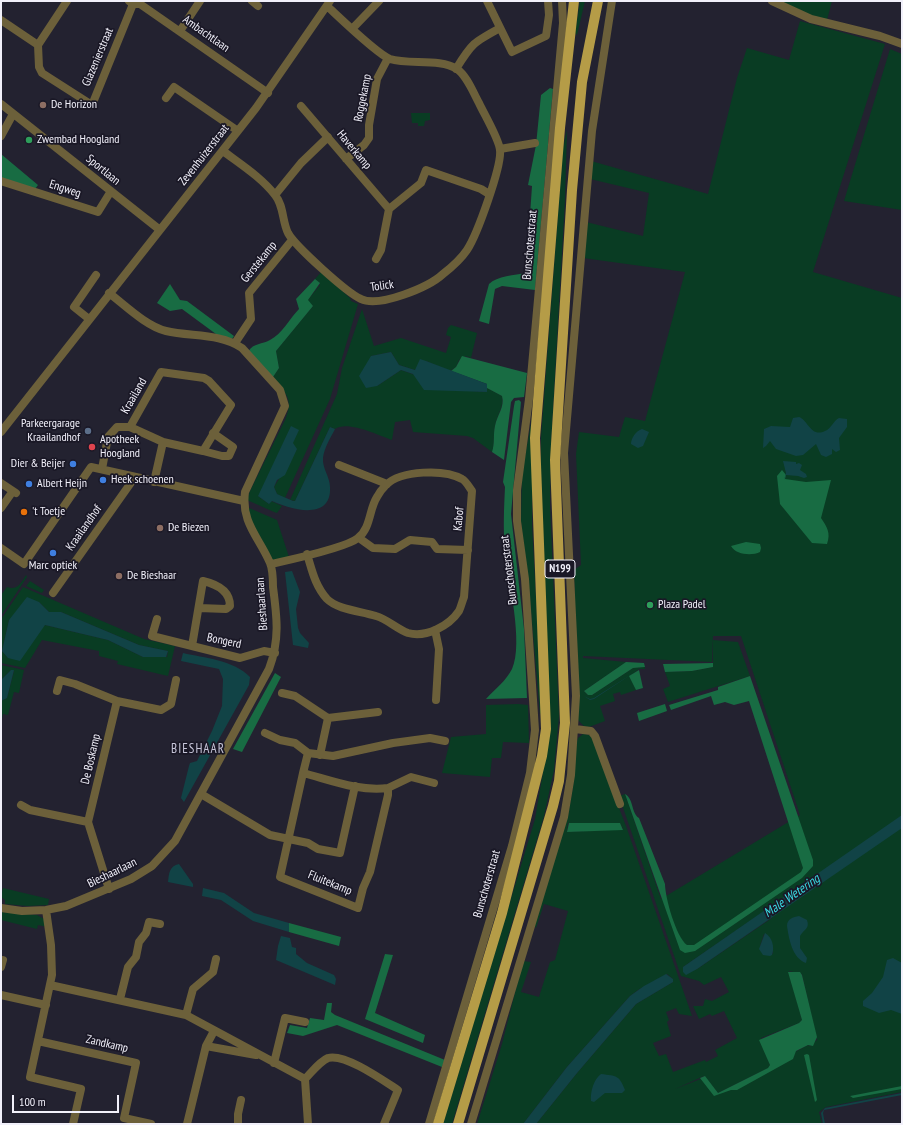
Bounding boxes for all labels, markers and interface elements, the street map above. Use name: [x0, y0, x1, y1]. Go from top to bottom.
street label: Ambachtlaan: [180, 13, 232, 55]
street label: Glazenierstraat: [79, 26, 117, 88]
street label: Roggekamp: [351, 73, 375, 123]
place label: De Horizon: [51, 98, 97, 112]
marker: De Horizon: [38, 100, 48, 110]
street label: Zevenhuizerstraat: [176, 122, 232, 188]
street label: Haverkamp: [334, 128, 374, 172]
place label: Zwembad Hoogland: [37, 133, 120, 147]
marker: Zwembad Hoogland: [24, 135, 34, 145]
street label: Sportlaan: [83, 152, 123, 188]
street label: Engweg: [47, 177, 83, 201]
street label: Bunschoterstraat: [520, 210, 540, 280]
street label: Gerstekamp: [238, 238, 280, 286]
street label: Tolick: [369, 277, 395, 295]
street label: Kraailand: [118, 375, 150, 417]
place label: Parkeergarage Kraailandhof: [21, 417, 80, 445]
marker: Parkeergarage Kraailandhof: [83, 426, 93, 436]
place label: Apotheek Hoogland: [100, 433, 140, 461]
marker: Apotheek Hoogland: [87, 442, 97, 452]
place label: Dier & Beijer: [11, 457, 65, 471]
marker: Dier & Beijer: [68, 459, 78, 469]
place label: Heek schoenen: [111, 473, 174, 487]
marker: Heek schoenen: [98, 475, 108, 485]
place label: Albert Heijn: [37, 477, 87, 491]
marker: Albert Heijn: [24, 479, 34, 489]
street label: Kraailandhof: [63, 502, 105, 554]
place label: 't Toetje: [32, 505, 65, 519]
street label: Kabof: [451, 506, 467, 532]
marker: 't Toetje: [19, 507, 29, 517]
place label: De Biezen: [168, 521, 209, 535]
marker: De Biezen: [155, 523, 165, 533]
street label: Bunschoterstraat: [498, 534, 520, 606]
marker: Marc optiek: [48, 548, 58, 558]
place label: Marc optiek: [29, 559, 77, 573]
road number: N199: [545, 560, 575, 578]
place label: De Bieshaar: [127, 569, 176, 583]
marker: De Bieshaar: [114, 571, 124, 581]
street label: Bieshaarlaan: [253, 577, 271, 631]
place label: Plaza Padel: [658, 598, 706, 612]
marker: Plaza Padel: [645, 600, 655, 610]
street label: Bongerd: [206, 630, 242, 652]
street label: De Boskamp: [78, 732, 104, 786]
district label: BIESHAAR: [171, 741, 225, 757]
street label: Bunschoterstraat: [470, 848, 504, 920]
street label: Bieshaarlaan: [85, 855, 139, 891]
street label: Fluitekamp: [306, 868, 354, 898]
water label: Male Wetering: [761, 871, 823, 921]
street label: Zandkamp: [85, 1032, 129, 1056]
scale bar: [14, 1087, 121, 1113]
text: 100 m: [19, 1094, 46, 1109]

